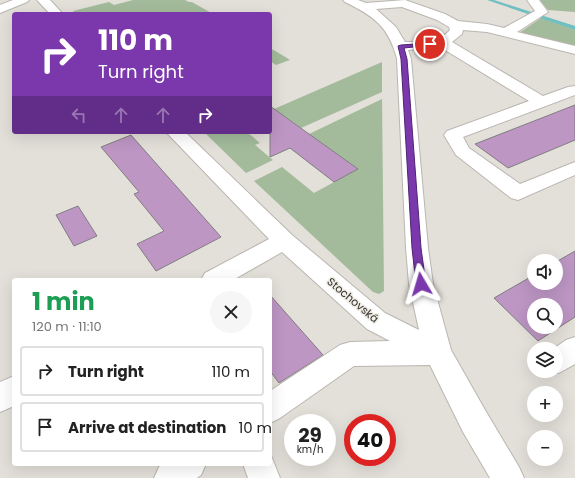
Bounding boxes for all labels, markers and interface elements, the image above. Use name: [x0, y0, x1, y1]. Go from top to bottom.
text: 110 m: [98, 21, 173, 60]
pin: [413, 27, 447, 61]
icon: right: [32, 28, 84, 80]
icon: arrive: [419, 33, 441, 55]
text: Turn right: [98, 59, 184, 84]
icon: left: [68, 104, 90, 126]
icon: ahead: [110, 104, 132, 126]
icon: ahead: [152, 104, 174, 126]
icon: right: [194, 104, 216, 126]
map controls: [527, 254, 563, 466]
button: sound: [527, 254, 563, 290]
position arrow: [400, 263, 442, 305]
street label: Stochovská: [324, 274, 382, 326]
text: 1 min: [32, 285, 95, 318]
button: close: [210, 291, 252, 333]
button: search: [527, 298, 563, 334]
text: 120 m · 11:10: [32, 317, 102, 336]
button: layers: [527, 342, 563, 378]
icon: right: [34, 360, 56, 382]
text: Turn right: [68, 361, 144, 382]
text: 110 m: [212, 361, 250, 382]
button: +: [527, 386, 563, 422]
speed limit sign: 40: [344, 414, 396, 466]
icon: arrive: [34, 416, 56, 438]
text: Arrive at destination: [68, 417, 226, 438]
text: 10 m: [238, 417, 272, 438]
text: 29: [298, 421, 322, 449]
button: −: [527, 430, 563, 466]
text: km/h: [297, 442, 323, 457]

